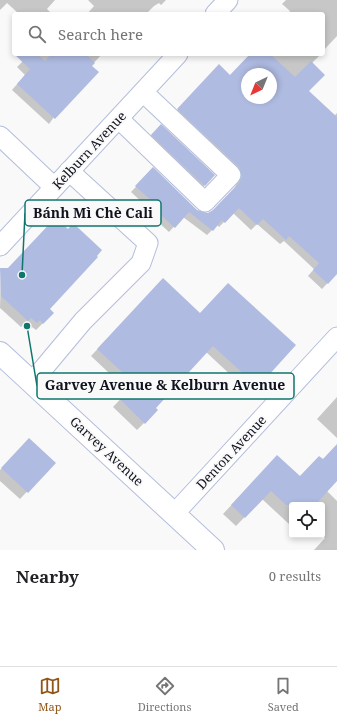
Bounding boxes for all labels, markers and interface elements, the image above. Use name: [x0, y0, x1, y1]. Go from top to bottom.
search box: [12, 12, 325, 56]
icon: search: [26, 23, 48, 45]
text: Search here: [58, 24, 143, 44]
north arrow: [241, 68, 277, 104]
street label: Kelburn Avenue: [48, 107, 130, 193]
callout: Bánh Mì Chè Cali: [25, 200, 161, 226]
text: Bánh Mì Chè Cali: [33, 203, 153, 222]
callout: Garvey Avenue & Kelburn Avenue: [37, 373, 294, 399]
text: Garvey Avenue & Kelburn Avenue: [45, 375, 285, 394]
street label: Denton Avenue: [192, 411, 270, 493]
street label: Garvey Avenue: [66, 412, 148, 490]
map controls: [289, 502, 325, 538]
button: locate: [289, 502, 325, 538]
text: Nearby: [16, 565, 79, 588]
text: 0 results: [269, 567, 321, 585]
tab: Map: [38, 675, 61, 714]
tab: Directions: [138, 675, 191, 714]
tab: Saved: [268, 675, 299, 714]

